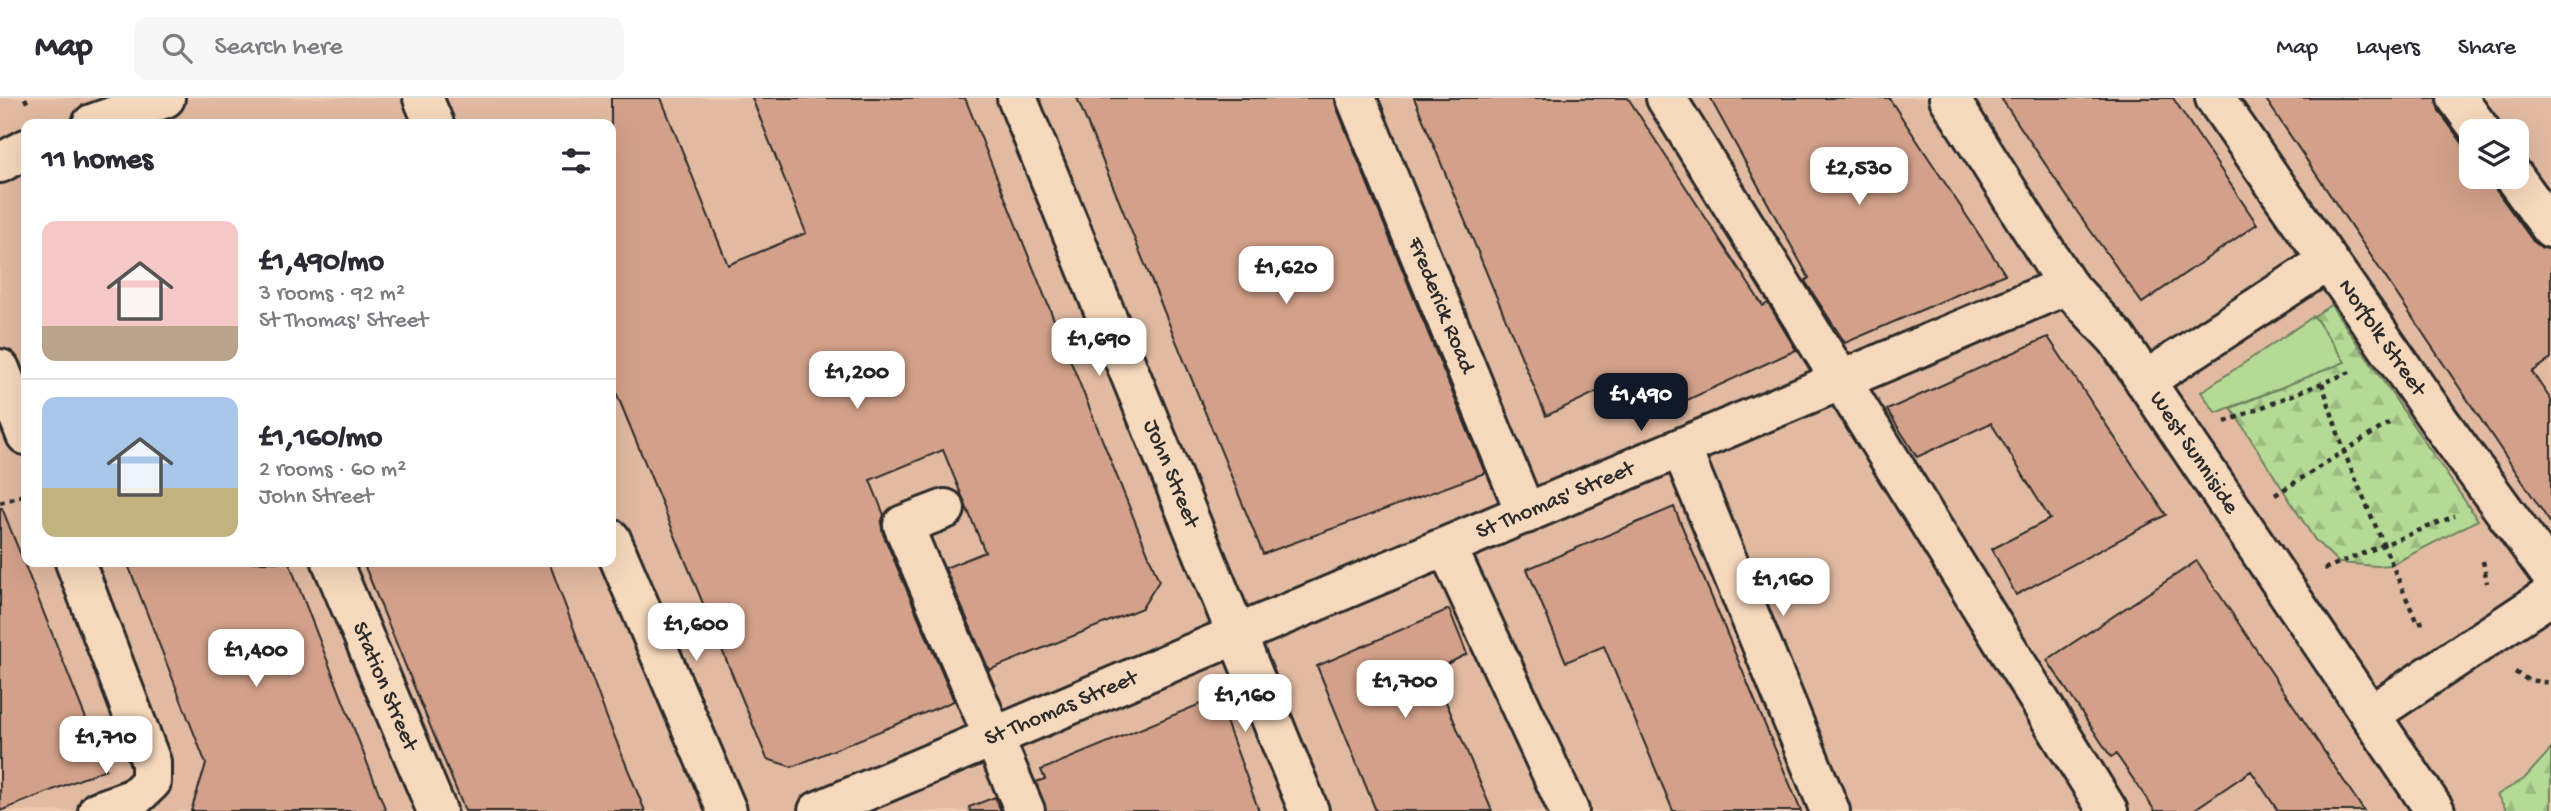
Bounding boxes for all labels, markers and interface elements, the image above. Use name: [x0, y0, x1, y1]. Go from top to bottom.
search box: [134, 17, 624, 80]
text: Map: [35, 29, 92, 67]
icon: search: [158, 29, 196, 67]
text: Search here: [214, 33, 343, 64]
text: Map: [2276, 34, 2318, 63]
text: Layers: [2356, 34, 2420, 63]
text: Share: [2458, 34, 2516, 63]
map controls: [2459, 119, 2529, 189]
button: layers: [2459, 119, 2529, 189]
icon: filters: [557, 142, 595, 180]
text: 11 homes: [42, 144, 153, 179]
pin: £2,530: [1802, 148, 1916, 207]
text: £2,530: [1826, 156, 1892, 183]
street label: Frederick Road: [1401, 233, 1481, 379]
text: £1,490/mo: [259, 246, 384, 281]
pin: £1,620: [1229, 246, 1343, 306]
icon: home: [98, 249, 182, 333]
text: £1,620: [1255, 255, 1317, 282]
street label: Norfolk Street: [2332, 274, 2432, 403]
text: 3 rooms · 92 m²: [259, 281, 405, 308]
text: St Thomas' Street: [259, 308, 428, 335]
pin: £1,690: [1042, 318, 1156, 378]
text: £1,690: [1068, 327, 1130, 354]
pin: £1,200: [800, 352, 914, 411]
text: £1,200: [825, 360, 889, 387]
pin: £1,490: [1584, 374, 1698, 433]
text: £1,490: [1610, 382, 1672, 409]
street label: West Sunniside: [2143, 386, 2245, 520]
street label: John Street: [1137, 416, 1206, 533]
text: £1,160/mo: [259, 422, 382, 457]
icon: home: [98, 425, 182, 509]
street label: St Thomas' Street: [1472, 455, 1640, 546]
text: 2 rooms · 60 m²: [259, 457, 406, 484]
text: John Street: [259, 484, 373, 511]
pin: £1,160: [1726, 559, 1840, 618]
text: £1,160: [1753, 567, 1813, 594]
pin: £1,600: [639, 603, 753, 663]
text: £1,600: [664, 612, 728, 639]
street label: Station Street: [345, 618, 424, 756]
pin: £1,400: [199, 630, 313, 689]
text: £1,400: [224, 638, 288, 665]
pin: £1,700: [1348, 660, 1462, 720]
street label: St Thomas Street: [981, 664, 1143, 753]
text: £1,700: [1373, 669, 1437, 696]
pin: £1,160: [1188, 674, 1302, 734]
text: £1,160: [1215, 683, 1275, 710]
pin: £1,710: [49, 716, 163, 776]
text: £1,710: [75, 725, 137, 752]

